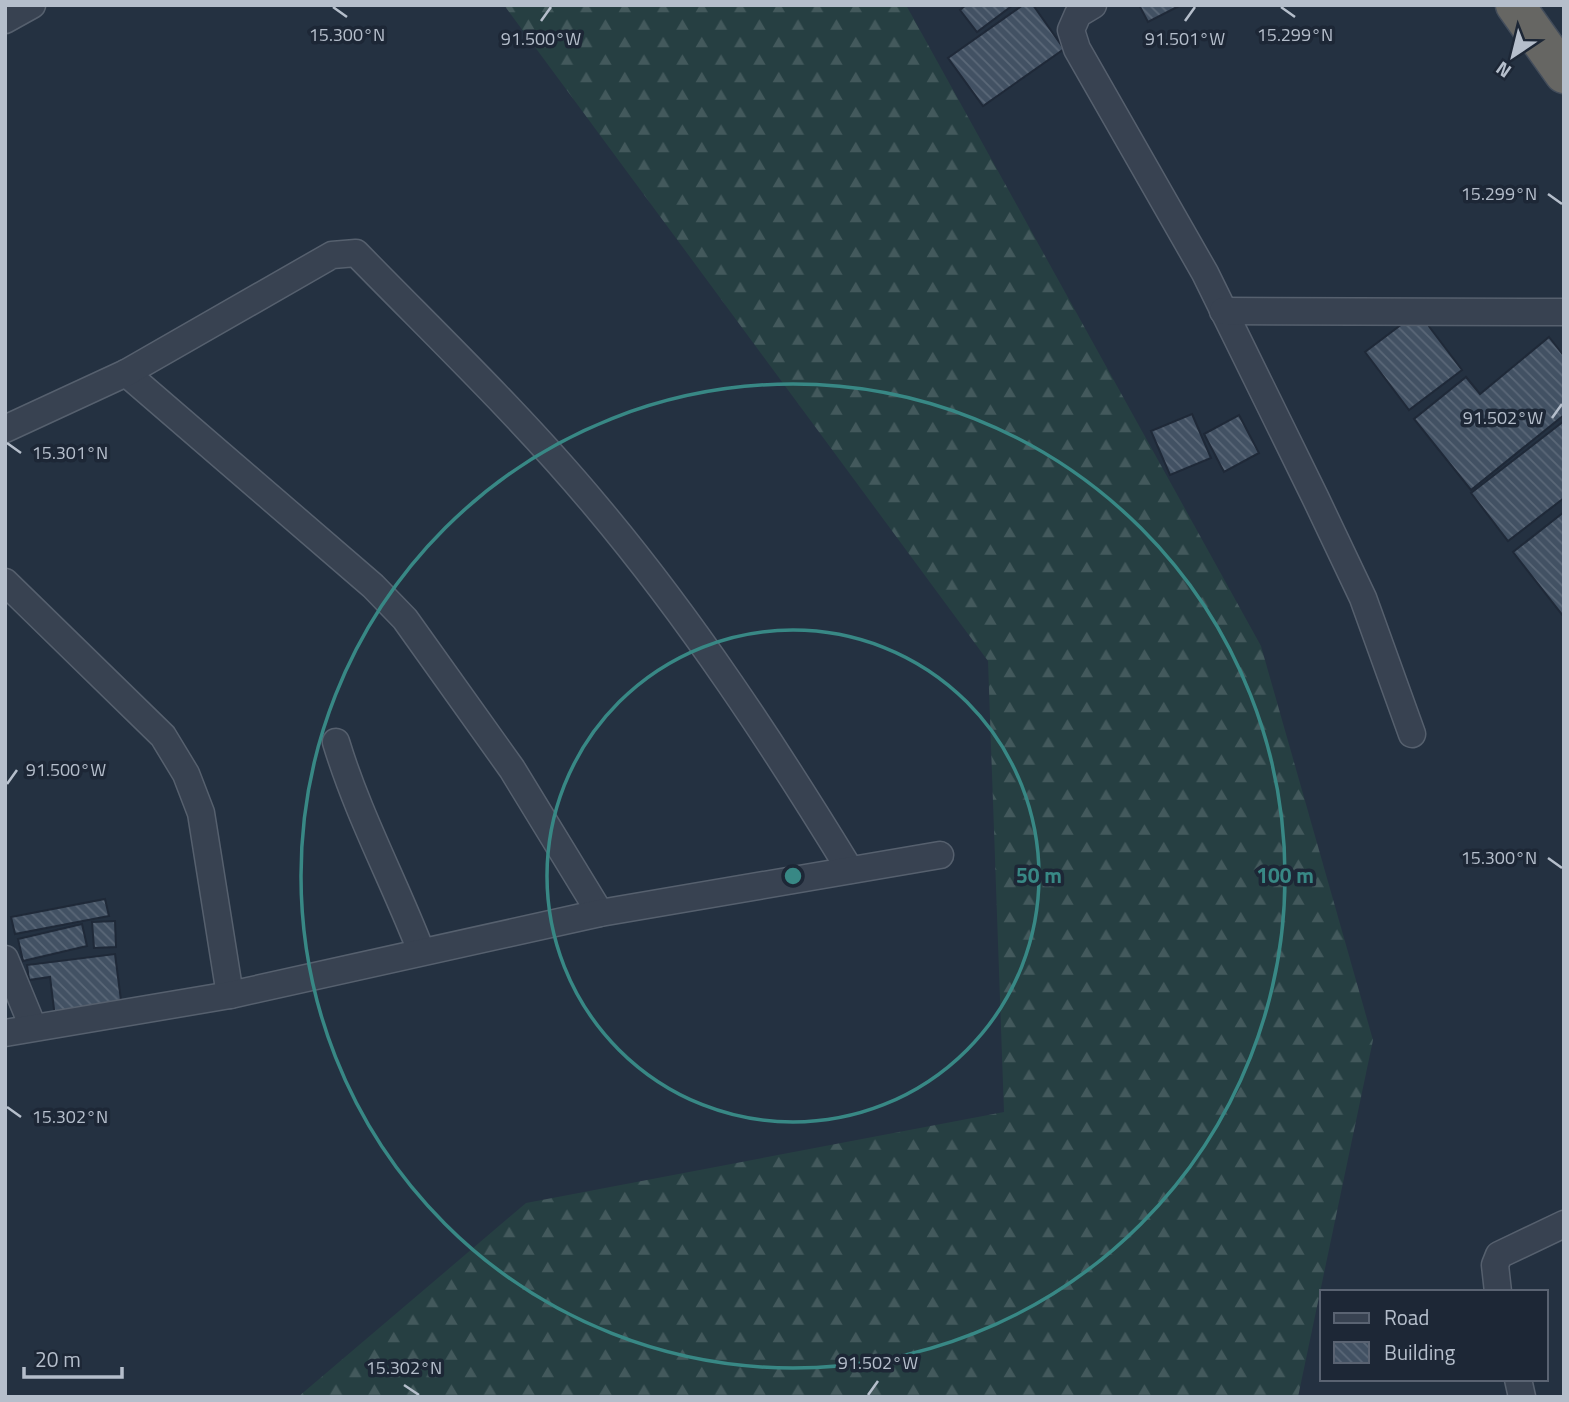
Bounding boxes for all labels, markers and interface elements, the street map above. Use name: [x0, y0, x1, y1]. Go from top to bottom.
text: 15.300°N: [309, 21, 385, 48]
text: 15.299°N: [1257, 21, 1333, 48]
north arrow: [1478, 21, 1548, 91]
text: 91.500°W: [501, 25, 581, 52]
text: 91.501°W: [1145, 25, 1225, 52]
text: N: [1489, 55, 1517, 86]
text: 15.299°N: [1461, 180, 1537, 207]
text: 91.502°W: [1463, 404, 1543, 431]
text: 15.301°N: [32, 439, 108, 466]
text: 91.500°W: [26, 756, 106, 783]
text: 15.300°N: [1461, 844, 1537, 871]
text: 50 m: [1016, 859, 1062, 891]
text: 100 m: [1256, 859, 1314, 891]
centre of rings: [781, 864, 805, 888]
text: 15.302°N: [32, 1103, 108, 1130]
legend: [1320, 1290, 1548, 1381]
text: Road: [1384, 1301, 1429, 1333]
scale bar: [24, 1336, 122, 1380]
text: Building: [1384, 1336, 1456, 1368]
text: 20 m: [35, 1343, 81, 1375]
text: 91.502°W: [838, 1349, 918, 1376]
text: 15.302°N: [366, 1354, 442, 1381]

